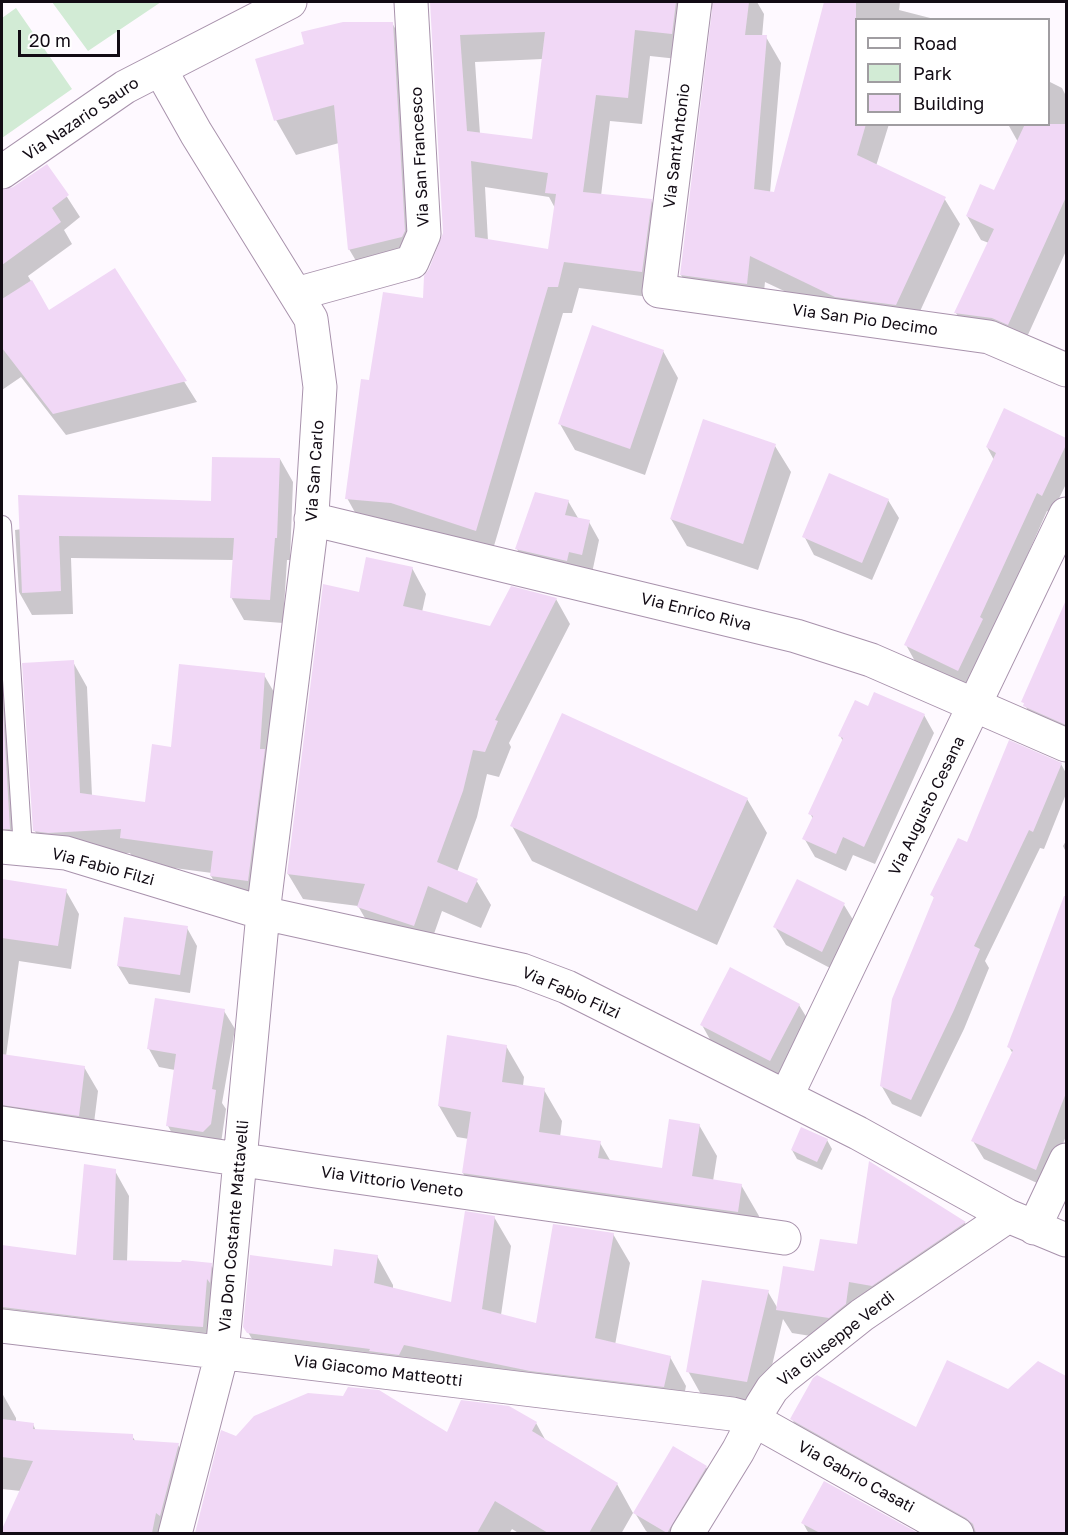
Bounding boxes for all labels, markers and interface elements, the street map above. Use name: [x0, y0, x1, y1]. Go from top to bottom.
scale bar: [21, 18, 123, 56]
legend: [855, 18, 1050, 126]
text: 20 m: [29, 29, 71, 51]
text: Road: [913, 32, 957, 54]
text: Park: [913, 62, 952, 84]
street label: Via Nazario Sauro: [20, 73, 142, 165]
street label: Via Sant'Antonio: [660, 82, 694, 210]
street label: Via San Francesco: [407, 86, 433, 228]
text: Building: [913, 92, 984, 114]
street label: Via San Pio Decimo: [791, 300, 939, 340]
street label: Via San Carlo: [302, 420, 328, 522]
street label: Via Enrico Riva: [639, 589, 753, 635]
street label: Via Augusto Cesana: [885, 733, 969, 879]
street label: Via Fabio Filzi: [50, 844, 156, 890]
street label: Via Fabio Filzi: [519, 963, 623, 1023]
street label: Via Don Costante Mattavelli: [215, 1119, 253, 1333]
street label: Via Vittorio Veneto: [320, 1163, 464, 1201]
street label: Via Giuseppe Verdi: [774, 1287, 898, 1391]
street label: Via Giacomo Matteotti: [293, 1351, 463, 1391]
street label: Via Gabrio Casati: [794, 1437, 918, 1517]

